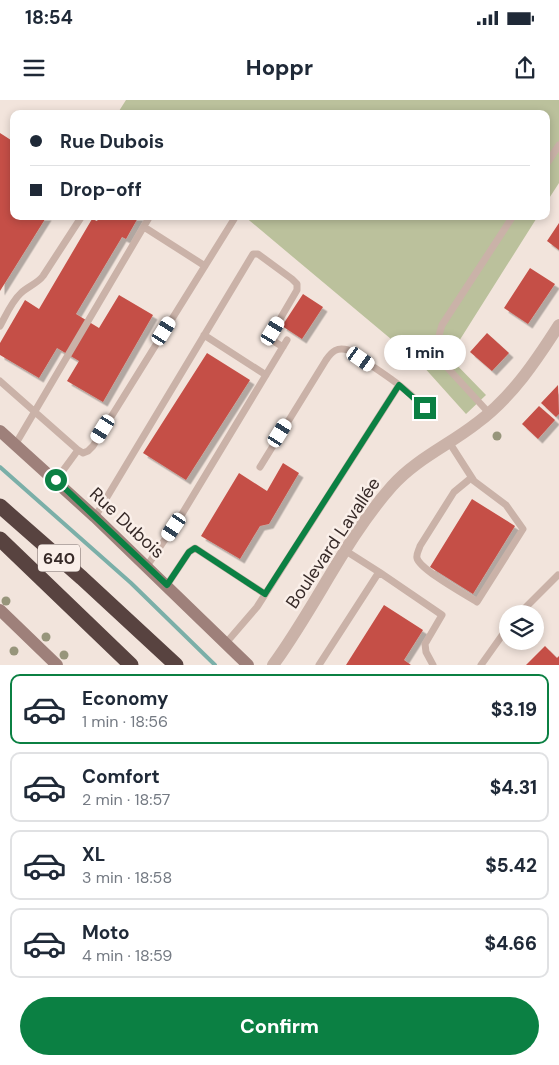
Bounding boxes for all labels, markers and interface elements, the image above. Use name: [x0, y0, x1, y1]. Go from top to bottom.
text: 18:54: [25, 5, 73, 30]
text: Hoppr: [246, 53, 313, 82]
icon: menu: [20, 54, 48, 82]
icon: share: [511, 54, 539, 82]
text: Rue Dubois: [60, 129, 164, 154]
text: Drop-off: [60, 177, 142, 202]
car: [149, 314, 178, 348]
car: [258, 314, 287, 348]
callout: 1 min: [384, 336, 466, 370]
text: 1 min: [405, 342, 445, 363]
car: [344, 344, 377, 374]
route end: [414, 397, 436, 419]
car: [88, 412, 117, 446]
car: [265, 416, 294, 450]
route start: [45, 469, 67, 491]
street label: Boulevard Lavallée: [280, 473, 386, 613]
street label: Rue Dubois: [84, 482, 170, 564]
car: [159, 510, 188, 544]
road number: 640: [38, 544, 80, 572]
map controls: [499, 605, 544, 650]
button: layers: [499, 605, 544, 650]
text: Economy: [82, 686, 169, 711]
icon: car: [22, 687, 67, 732]
text: $3.19: [491, 697, 537, 722]
text: 1 min · 18:56: [82, 711, 168, 732]
text: Comfort: [82, 764, 160, 789]
icon: car: [22, 765, 67, 810]
text: $4.31: [490, 775, 537, 800]
text: 2 min · 18:57: [82, 789, 170, 810]
text: XL: [82, 842, 105, 867]
icon: car: [22, 843, 67, 888]
text: $5.42: [485, 853, 537, 878]
text: 3 min · 18:58: [82, 867, 172, 888]
text: Moto: [82, 920, 130, 945]
icon: car: [22, 921, 67, 966]
text: $4.66: [485, 931, 537, 956]
text: 4 min · 18:59: [82, 945, 172, 966]
button: Confirm: [20, 997, 539, 1055]

